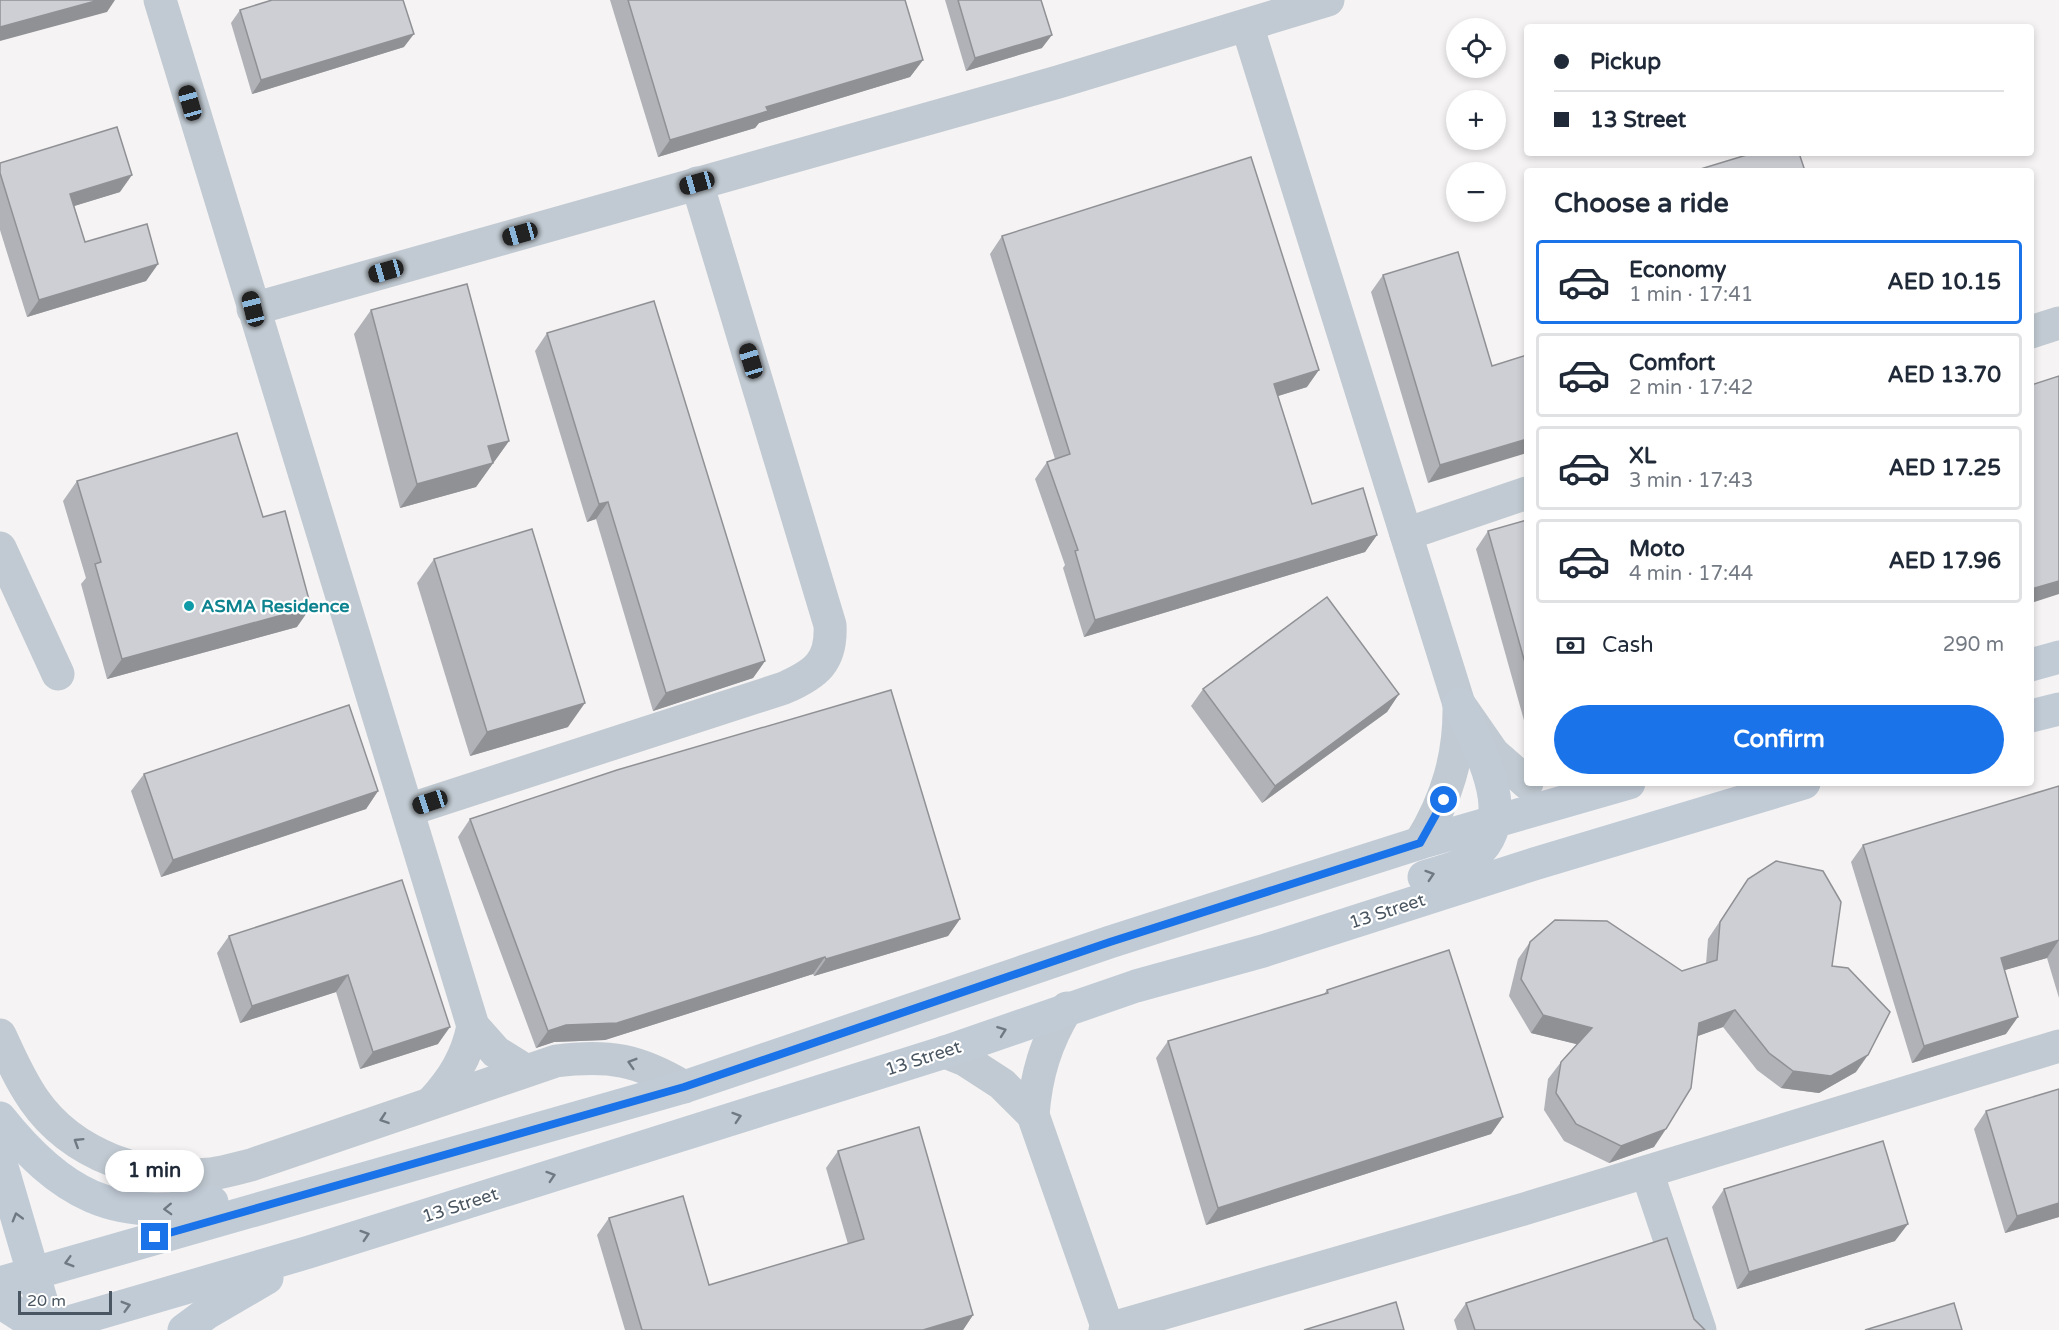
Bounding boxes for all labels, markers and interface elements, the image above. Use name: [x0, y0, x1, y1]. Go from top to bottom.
map controls: [1446, 18, 1506, 222]
button: locate: [1446, 18, 1506, 78]
text: Pickup: [1590, 49, 1661, 75]
car: [176, 83, 204, 123]
button: +: [1446, 90, 1506, 150]
text: 13 Street: [1590, 107, 1686, 133]
button: −: [1446, 162, 1506, 222]
car: [677, 169, 717, 197]
text: Choose a ride: [1554, 187, 1729, 220]
car: [500, 220, 540, 248]
icon: car: [1557, 255, 1611, 309]
car: [366, 257, 406, 285]
text: Economy: [1629, 257, 1726, 283]
text: AED 10.15: [1887, 269, 2001, 295]
text: 1 min · 17:41: [1629, 283, 1753, 307]
car: [240, 289, 266, 329]
car: [737, 341, 765, 381]
icon: car: [1557, 348, 1611, 402]
text: Comfort: [1629, 350, 1715, 376]
text: AED 13.70: [1888, 362, 2001, 388]
text: 2 min · 17:42: [1629, 376, 1753, 400]
icon: car: [1557, 441, 1611, 495]
text: XL: [1629, 443, 1656, 469]
text: AED 17.25: [1888, 455, 2001, 481]
text: 3 min · 17:43: [1629, 469, 1753, 493]
icon: car: [1557, 534, 1611, 588]
text: Moto: [1629, 536, 1685, 562]
text: AED 17.96: [1888, 548, 2001, 574]
text: 4 min · 17:44: [1629, 562, 1753, 586]
place label: ASMA Residence: [201, 595, 349, 617]
marker: ASMA Residence: [182, 599, 196, 613]
icon: cash: [1554, 629, 1587, 662]
text: Cash: [1602, 632, 1654, 658]
text: 290 m: [1943, 633, 2004, 657]
button: Confirm: [1554, 705, 2004, 774]
route start: [1430, 786, 1457, 813]
car: [410, 788, 450, 816]
one-way arrow: [1424, 870, 1435, 883]
street label: 13 Street: [1346, 888, 1428, 934]
one-way arrow: [997, 1026, 1007, 1039]
street label: 13 Street: [882, 1035, 964, 1081]
one-way arrow: [627, 1057, 638, 1070]
one-way arrow: [379, 1111, 390, 1124]
one-way arrow: [731, 1112, 742, 1125]
one-way arrow: [74, 1139, 85, 1150]
callout: 1 min: [106, 1150, 204, 1192]
text: 1 min: [128, 1159, 181, 1183]
one-way arrow: [545, 1171, 556, 1183]
street label: 13 Street: [419, 1182, 501, 1228]
one-way arrow: [163, 1202, 172, 1215]
one-way arrow: [12, 1212, 24, 1223]
route end: [141, 1223, 168, 1250]
one-way arrow: [359, 1230, 370, 1242]
one-way arrow: [64, 1255, 75, 1267]
scale bar: [18, 1288, 112, 1316]
text: 20 m: [27, 1291, 66, 1311]
one-way arrow: [120, 1301, 131, 1313]

